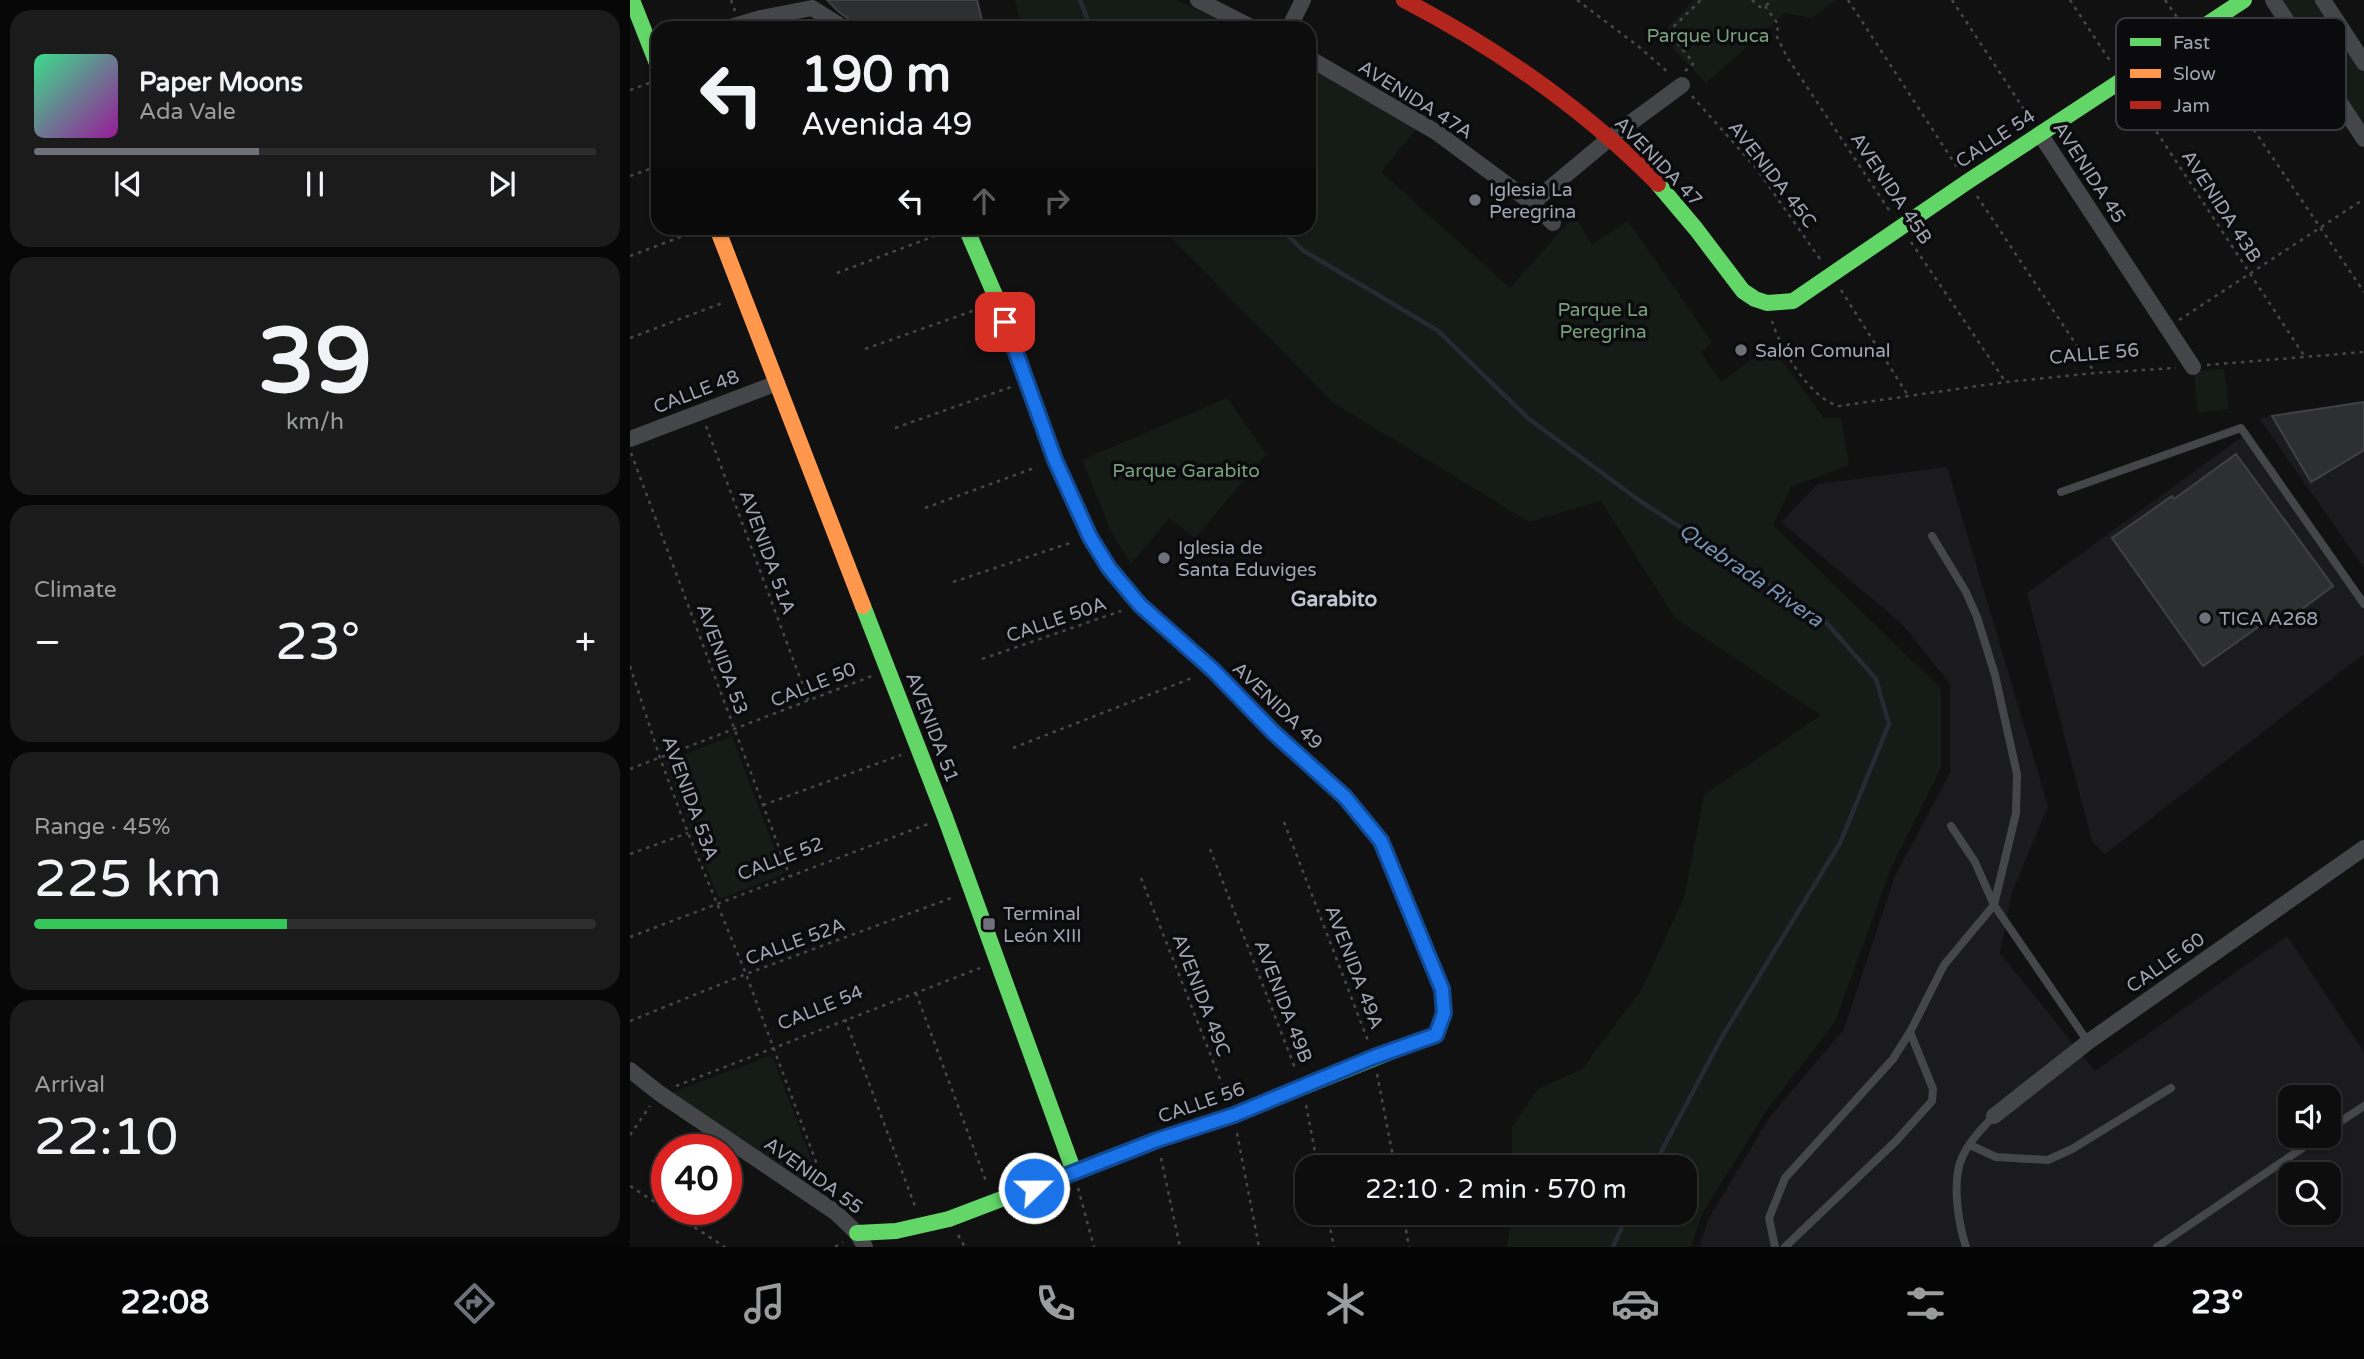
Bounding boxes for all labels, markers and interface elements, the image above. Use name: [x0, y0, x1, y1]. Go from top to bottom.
legend: [2116, 18, 2346, 130]
park label: Parque Uruca: [1647, 25, 1769, 47]
text: Fast: [2173, 32, 2210, 54]
text: 190 m: [801, 46, 951, 105]
icon: left: [686, 49, 777, 140]
street label: AVENIDA 47A: [1354, 56, 1477, 144]
text: Slow: [2173, 63, 2216, 85]
text: Paper Moons: [139, 67, 303, 98]
text: Jam: [2173, 95, 2210, 117]
text: Ada Vale: [139, 98, 236, 126]
street label: CALLE 54: [1952, 105, 2039, 173]
text: Avenida 49: [801, 106, 973, 144]
street label: AVENIDA 47: [1610, 112, 1707, 211]
street label: AVENIDA 45C: [1724, 117, 1821, 232]
street label: AVENIDA 45: [2048, 118, 2130, 227]
street label: AVENIDA 45B: [1846, 129, 1936, 248]
street label: AVENIDA 43B: [2177, 146, 2266, 267]
icon: previous: [109, 165, 147, 203]
icon: pause: [296, 165, 334, 203]
icon: next: [483, 165, 521, 203]
place label: Iglesia La Peregrina: [1489, 179, 1576, 223]
icon: left: [892, 182, 930, 220]
icon: ahead: [965, 182, 1003, 220]
icon: right: [1038, 182, 1076, 220]
marker: Iglesia La Peregrina: [1467, 192, 1483, 208]
pin: [975, 292, 1035, 352]
park label: Parque La Peregrina: [1558, 299, 1648, 343]
icon: arrive: [986, 303, 1024, 341]
text: 39: [258, 307, 372, 417]
street label: CALLE 56: [2048, 339, 2140, 369]
place label: Salón Comunal: [1755, 340, 1891, 362]
marker: Salón Comunal: [1733, 342, 1749, 358]
street label: CALLE 48: [650, 365, 742, 418]
text: km/h: [286, 408, 344, 436]
park label: Parque Garabito: [1112, 460, 1260, 482]
street label: AVENIDA 51A: [734, 487, 800, 617]
water label: Quebrada Rivera: [1674, 518, 1828, 633]
place label: Iglesia de Santa Eduviges: [1178, 537, 1317, 581]
marker: Iglesia de Santa Eduviges: [1156, 550, 1172, 566]
text: Climate: [34, 576, 117, 604]
district label: Garabito: [1291, 587, 1378, 612]
street label: CALLE 50A: [1003, 593, 1109, 647]
street label: AVENIDA 53: [692, 601, 752, 718]
place label: TICA A268: [2219, 608, 2318, 630]
marker: TICA A268: [2197, 610, 2213, 626]
text: 23°: [275, 611, 360, 674]
text: −: [34, 620, 61, 666]
text: +: [575, 620, 596, 666]
street label: AVENIDA 49: [1228, 657, 1327, 754]
street label: CALLE 50: [767, 658, 859, 712]
street label: AVENIDA 51: [901, 669, 963, 786]
street label: AVENIDA 53A: [657, 733, 723, 863]
text: Range · 45%: [34, 813, 170, 841]
street label: CALLE 52: [734, 833, 826, 885]
text: 225 km: [34, 848, 222, 911]
place label: Terminal León XIII: [1003, 903, 1082, 947]
street label: AVENIDA 49A: [1320, 903, 1388, 1032]
street label: CALLE 52A: [743, 914, 848, 970]
marker: Terminal León XIII: [981, 916, 997, 932]
street label: CALLE 60: [2122, 928, 2209, 998]
street label: AVENIDA 49C: [1168, 931, 1235, 1060]
street label: AVENIDA 49B: [1250, 937, 1317, 1066]
street label: CALLE 54: [774, 981, 866, 1035]
text: Arrival: [34, 1071, 105, 1099]
street label: CALLE 56: [1155, 1078, 1248, 1128]
map controls: [2278, 1085, 2341, 1225]
button: sound: [2278, 1085, 2341, 1148]
text: 22:10: [34, 1106, 178, 1169]
street label: AVENIDA 55: [760, 1133, 867, 1219]
speed limit sign: 40: [651, 1134, 742, 1225]
position arrow: [997, 1151, 1071, 1225]
button: search: [2278, 1162, 2341, 1225]
text: 22:10 · 2 min · 570 m: [1365, 1174, 1627, 1205]
icon: directions: [450, 1279, 499, 1328]
icon: music: [740, 1279, 789, 1328]
icon: phone: [1031, 1279, 1080, 1328]
icon: climate: [1321, 1279, 1370, 1328]
icon: car: [1611, 1279, 1660, 1328]
icon: filters: [1901, 1279, 1950, 1328]
text: 22:08: [121, 1284, 209, 1322]
text: 23°: [2191, 1284, 2243, 1322]

